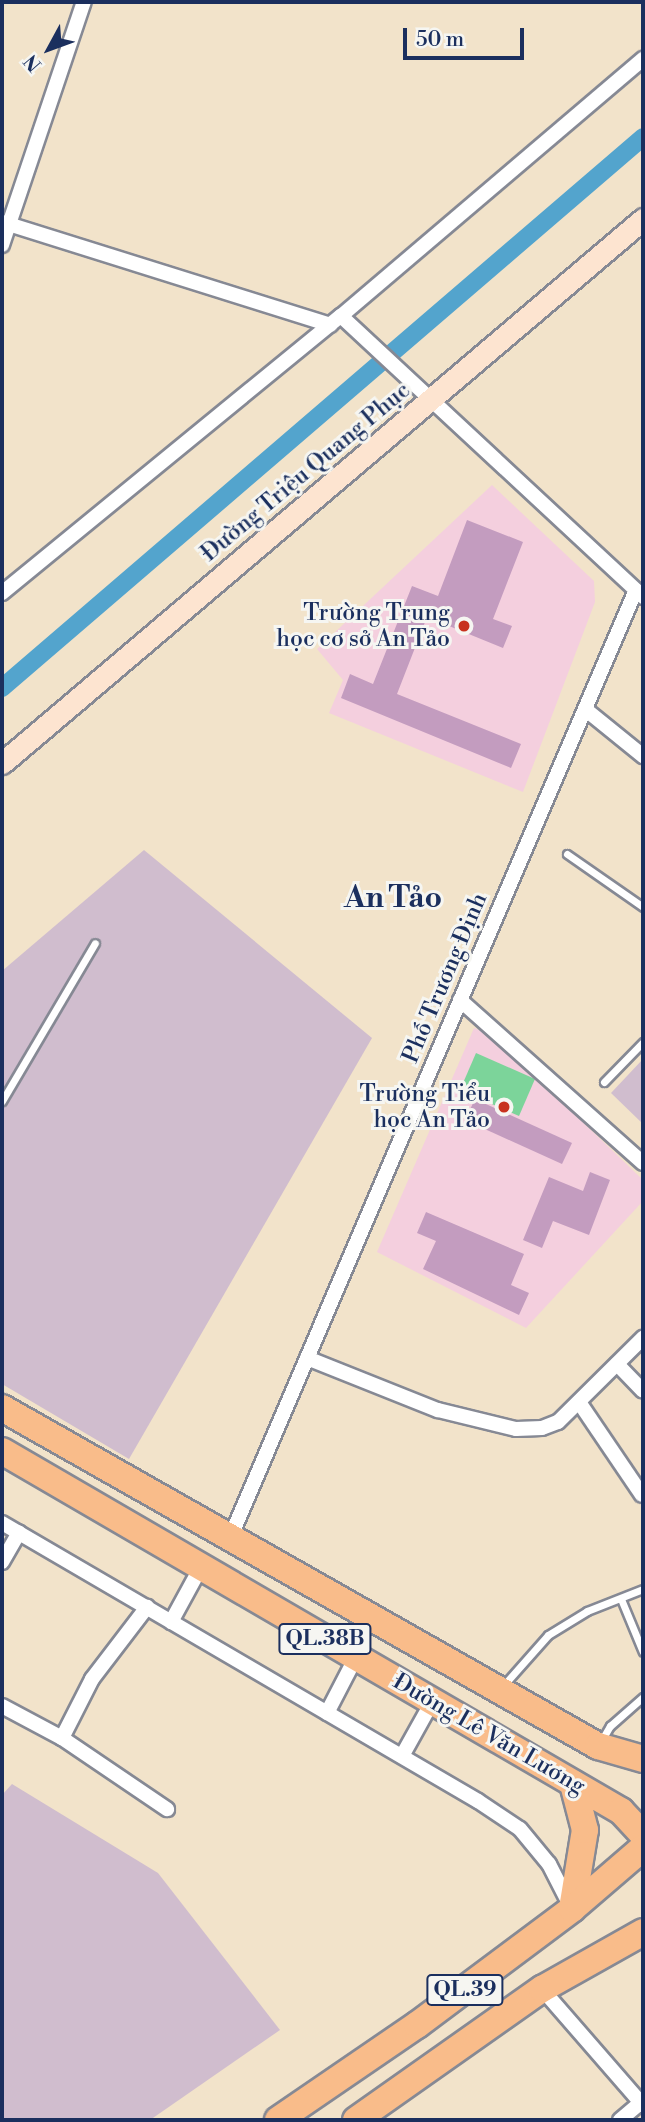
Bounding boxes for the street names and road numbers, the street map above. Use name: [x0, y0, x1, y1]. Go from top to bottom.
street label: Đường Triệu Quang Phục: [196, 377, 416, 567]
street label: Phố Trương Định: [397, 889, 493, 1067]
road number: QL.38B: [278, 1622, 372, 1656]
street label: Đường Lê Văn Lương: [388, 1668, 590, 1800]
road number: QL.39: [425, 1972, 505, 2008]

